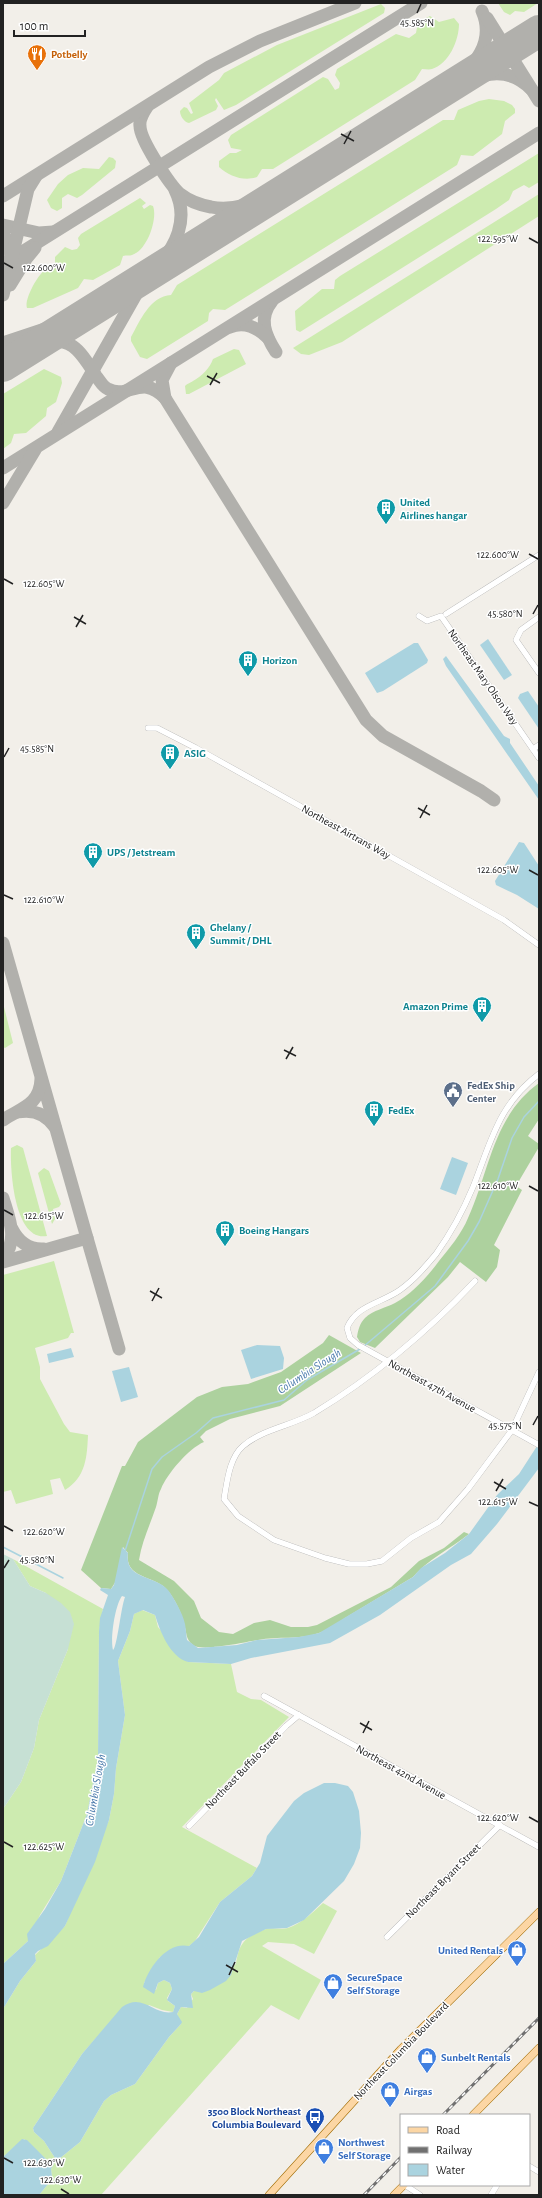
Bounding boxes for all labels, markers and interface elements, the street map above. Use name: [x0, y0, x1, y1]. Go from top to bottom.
scale bar: [14, 12, 85, 38]
text: 45.585°N: [400, 18, 434, 28]
text: 100 m: [20, 20, 48, 32]
restaurant icon: Potbelly: [26, 43, 48, 71]
place label: Potbelly: [51, 49, 88, 60]
text: 122.595°W: [478, 234, 518, 244]
text: 122.600°W: [23, 263, 65, 273]
building icon: United Airlines hangar: [375, 497, 397, 525]
place label: United Airlines hangar: [400, 497, 467, 521]
text: 122.600°W: [477, 550, 519, 560]
text: 122.605°W: [24, 579, 65, 589]
text: 45.580°N: [487, 609, 523, 619]
street label: Northeast Mary Olson Way: [446, 627, 520, 727]
building icon: Horizon: [237, 649, 259, 677]
place label: Horizon: [262, 655, 297, 666]
building icon: ASIG: [159, 742, 181, 770]
text: 45.585°N: [20, 744, 54, 754]
place label: ASIG: [184, 748, 206, 759]
street label: Northeast Airtrans Way: [300, 803, 393, 861]
building icon: UPS / Jetstream: [82, 841, 104, 869]
place label: UPS / Jetstream: [107, 847, 176, 858]
text: 122.605°W: [478, 865, 519, 875]
text: 122.610°W: [24, 895, 64, 905]
building icon: Ghelany / Summit / DHL: [185, 922, 207, 950]
place label: Ghelany / Summit / DHL: [210, 922, 272, 946]
building icon: Amazon Prime: [471, 995, 493, 1023]
place label: Amazon Prime: [403, 1001, 468, 1012]
public building icon: FedEx Ship Center: [442, 1080, 464, 1108]
place label: FedEx Ship Center: [467, 1080, 515, 1104]
building icon: FedEx: [363, 1099, 385, 1127]
place label: FedEx: [388, 1105, 414, 1116]
text: 122.610°W: [478, 1181, 518, 1191]
text: 122.615°W: [24, 1211, 64, 1221]
building icon: Boeing Hangars: [214, 1219, 236, 1247]
place label: Boeing Hangars: [239, 1225, 309, 1236]
water label: Columbia Slough: [275, 1346, 343, 1396]
street label: Northeast 47th Avenue: [387, 1357, 477, 1415]
text: 45.575°N: [488, 1421, 522, 1431]
text: 122.615°W: [478, 1497, 518, 1507]
text: 122.620°W: [23, 1527, 65, 1537]
text: 45.580°N: [19, 1555, 55, 1565]
street label: Northeast Buffalo Street: [203, 1729, 283, 1811]
street label: Northeast 42nd Avenue: [354, 1743, 448, 1801]
water label: Columbia Slough: [83, 1753, 107, 1827]
text: 122.620°W: [477, 1813, 519, 1823]
street label: Northeast Bryant Street: [403, 1841, 483, 1921]
text: 122.625°W: [24, 1842, 64, 1852]
shop icon: United Rentals: [506, 1939, 528, 1967]
place label: United Rentals: [438, 1945, 503, 1956]
shop icon: SecureSpace Self Storage: [322, 1972, 344, 2000]
place label: SecureSpace Self Storage: [347, 1972, 402, 1996]
street label: Northeast Columbia Boulevard: [351, 2000, 451, 2102]
shop icon: Sunbelt Rentals: [416, 2046, 438, 2074]
place label: Sunbelt Rentals: [441, 2052, 510, 2063]
shop icon: Airgas: [379, 2080, 401, 2108]
place label: Airgas: [404, 2086, 432, 2097]
place label: 3500 Block Northeast Columbia Boulevard: [208, 2106, 301, 2130]
bus stop icon: 3500 Block Northeast Columbia Boulevard: [304, 2106, 326, 2134]
legend: [400, 2114, 530, 2186]
text: Road: [436, 2124, 460, 2136]
shop icon: Northwest Self Storage: [313, 2137, 335, 2165]
place label: Northwest Self Storage: [338, 2137, 391, 2161]
text: Railway: [436, 2144, 472, 2157]
text: 122.630°W: [24, 2158, 65, 2168]
text: Water: [436, 2164, 465, 2176]
text: 122.630°W: [41, 2175, 82, 2185]

